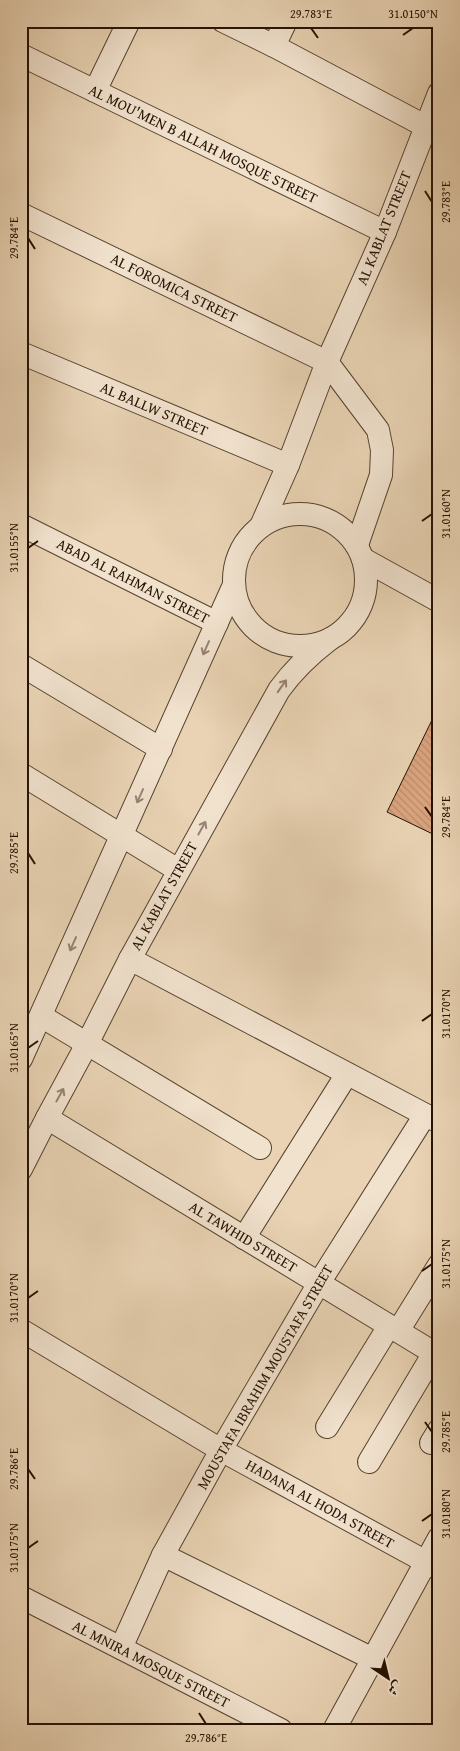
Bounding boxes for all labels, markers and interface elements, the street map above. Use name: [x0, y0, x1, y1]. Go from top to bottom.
text: 29.783°E: [290, 5, 332, 22]
text: 31.0150°N: [388, 5, 438, 22]
street label: AL MOU'MEN B ALLAH MOSQUE STREET: [85, 79, 322, 209]
street label: AL KABLAT STREET: [351, 167, 416, 288]
text: 29.783°E: [437, 181, 454, 223]
text: 29.784°E: [5, 217, 22, 259]
street label: AL FOROMICA STREET: [107, 248, 242, 328]
street label: AL BALLW STREET: [97, 376, 212, 441]
text: 31.0160°N: [437, 489, 454, 539]
text: 31.0155°N: [5, 523, 22, 573]
street label: ABAD AL RAHMAN STREET: [53, 533, 214, 629]
one-way arrow: [201, 640, 211, 655]
one-way arrow: [277, 679, 287, 693]
one-way arrow: [135, 788, 145, 803]
text: 29.784°E: [437, 796, 454, 838]
one-way arrow: [197, 820, 207, 835]
text: 29.785°E: [5, 832, 22, 874]
street label: AL KABLAT STREET: [125, 837, 202, 954]
one-way arrow: [68, 936, 78, 951]
text: 31.0170°N: [437, 989, 454, 1039]
text: 31.0165°N: [5, 1023, 22, 1073]
one-way arrow: [55, 1088, 65, 1102]
street label: AL TAWHID STREET: [185, 1196, 302, 1278]
text: 31.0175°N: [437, 1239, 454, 1289]
street label: MOUSTAFA IBRAHIM MOUSTAFA STREET: [191, 1260, 338, 1493]
text: 31.0170°N: [5, 1273, 22, 1323]
text: 29.785°E: [437, 1411, 454, 1453]
text: 29.786°E: [5, 1448, 22, 1490]
street label: HADANA AL HODA STREET: [242, 1454, 399, 1553]
text: 31.0180°N: [437, 1489, 454, 1539]
text: 31.0175°N: [5, 1523, 22, 1573]
street label: AL MNIRA MOSQUE STREET: [69, 1615, 234, 1713]
north arrow: [362, 1654, 412, 1704]
text: ش: [384, 1676, 407, 1701]
text: 29.786°E: [185, 1729, 227, 1746]

